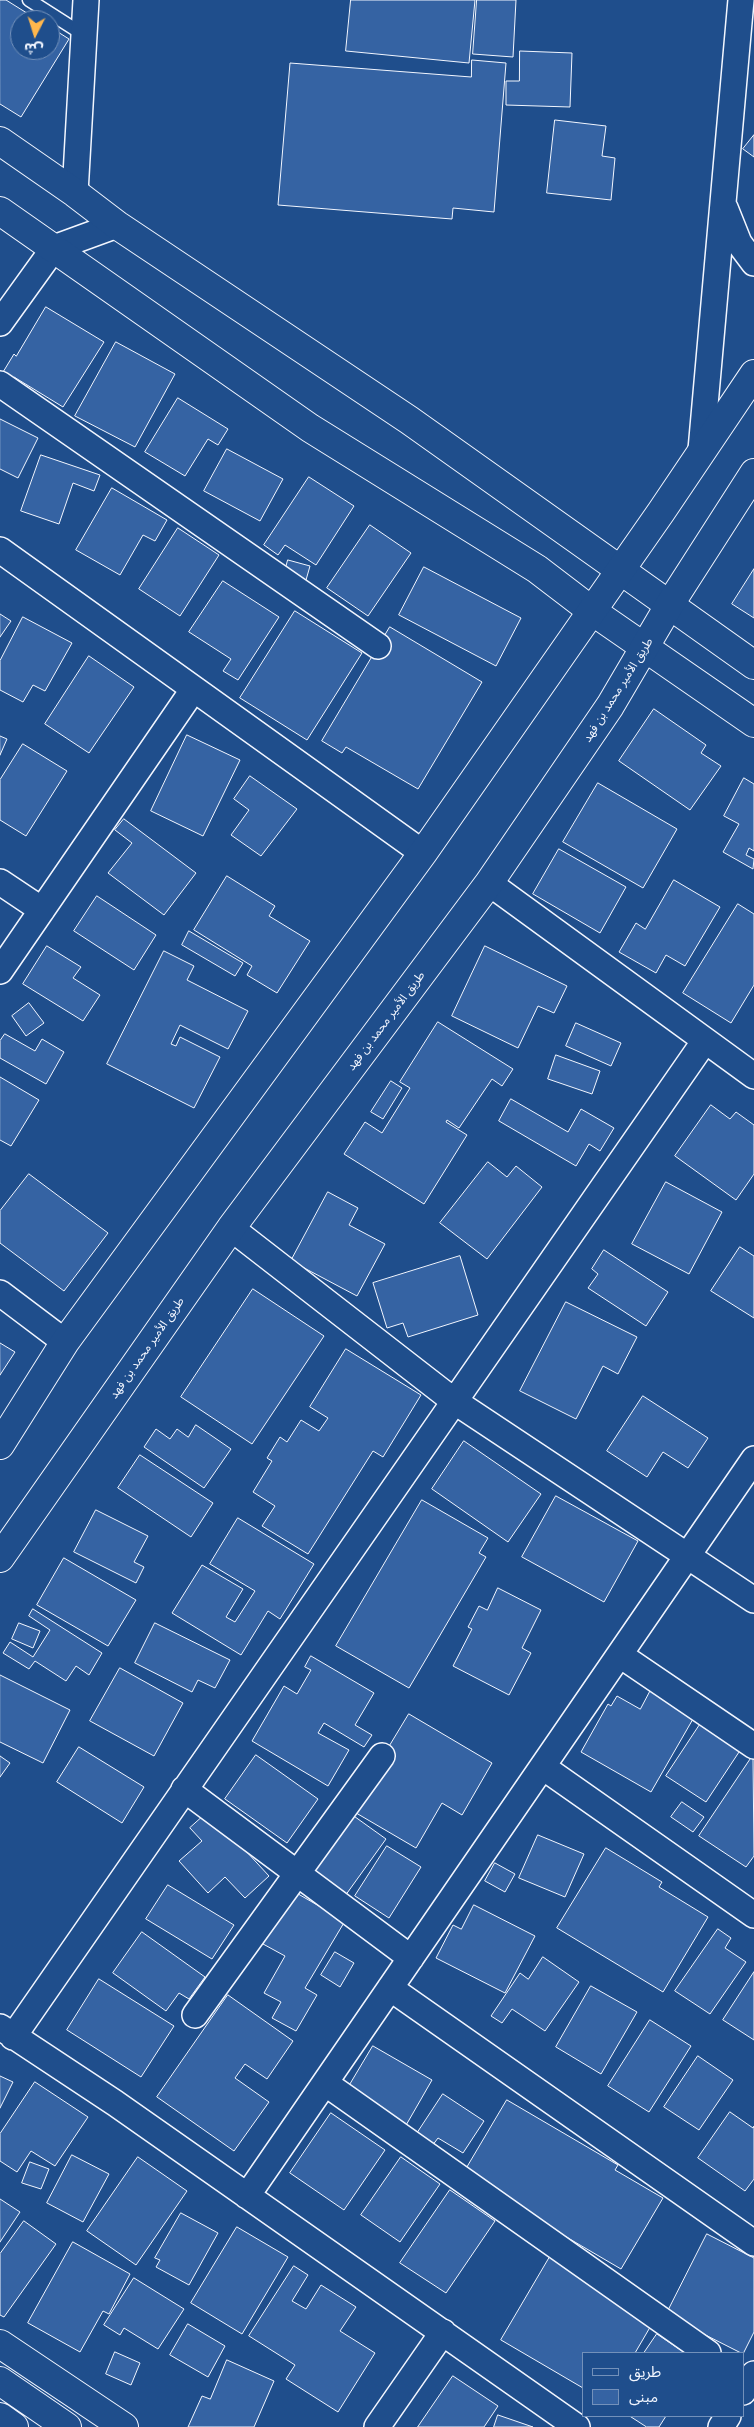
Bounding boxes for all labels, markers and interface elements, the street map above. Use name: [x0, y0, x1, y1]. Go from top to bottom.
north arrow: [10, 10, 60, 60]
text: ش: [24, 40, 44, 58]
street label: طريق الأمير محمد بن فهد: [580, 635, 656, 745]
street label: طريق الأمير محمد بن فهد: [344, 969, 428, 1073]
street label: طريق الأمير محمد بن فهد: [107, 1295, 187, 1401]
legend: [582, 2352, 744, 2417]
text: طريق: [629, 2363, 661, 2381]
text: مبنى: [629, 2388, 658, 2406]

